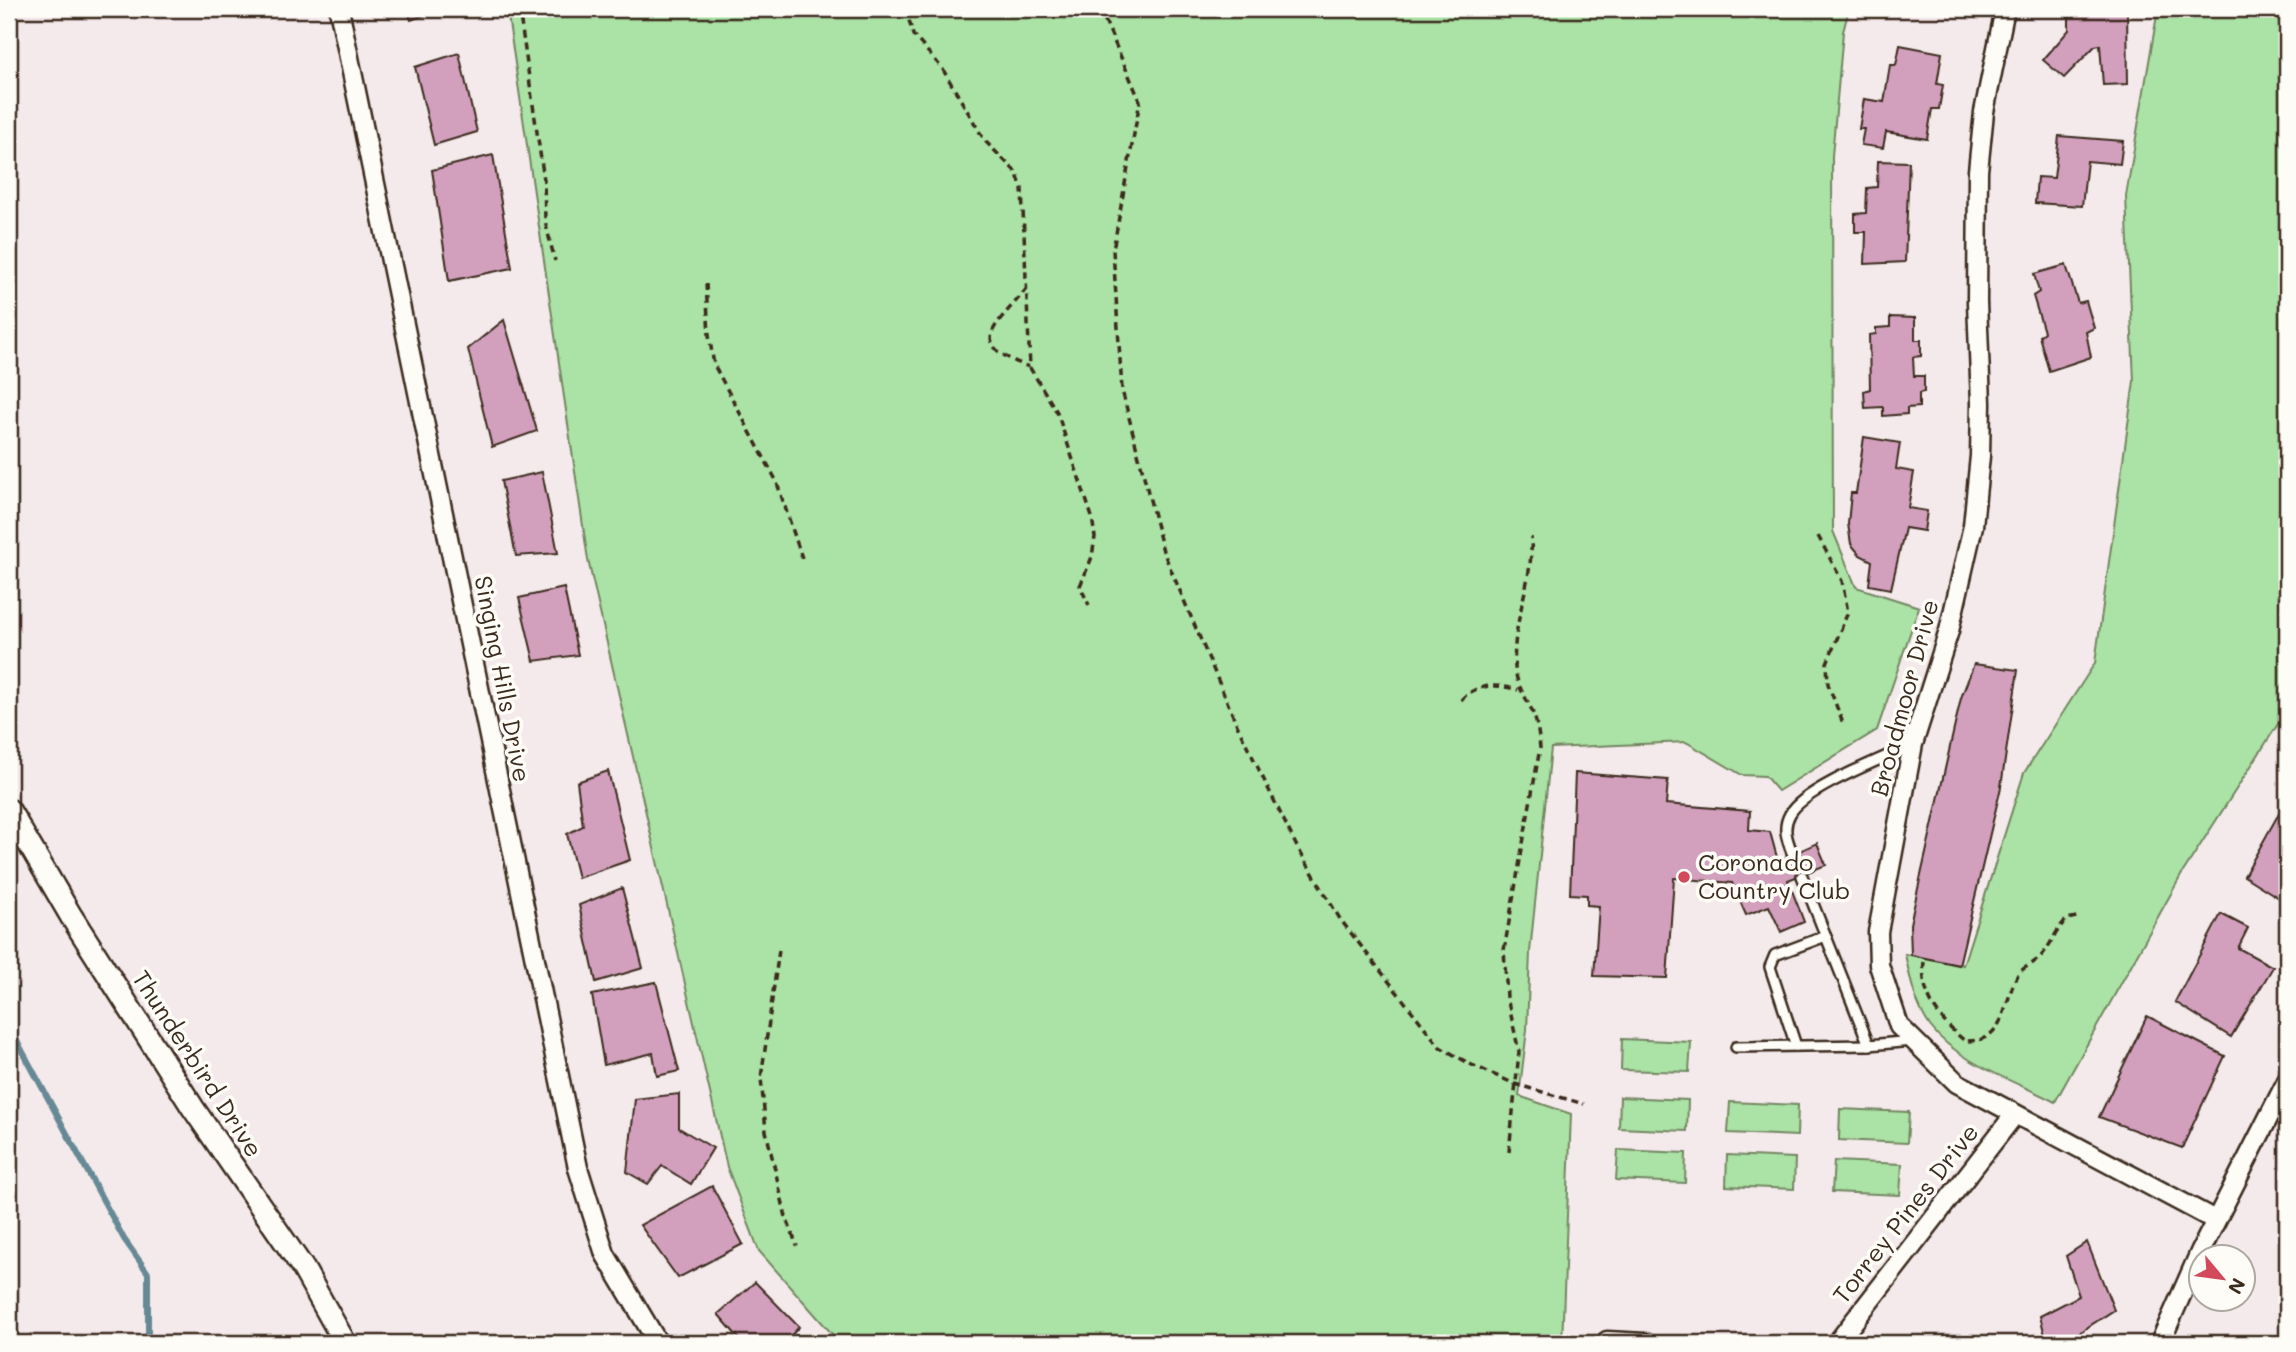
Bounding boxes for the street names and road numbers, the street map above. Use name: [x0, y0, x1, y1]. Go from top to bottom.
street label: Singing Hills Drive: [468, 573, 539, 785]
street label: Broadmoor Drive: [1862, 596, 1945, 799]
street label: Thunderbird Drive: [126, 964, 270, 1162]
street label: Torrey Pines Drive: [1825, 1117, 1985, 1309]

